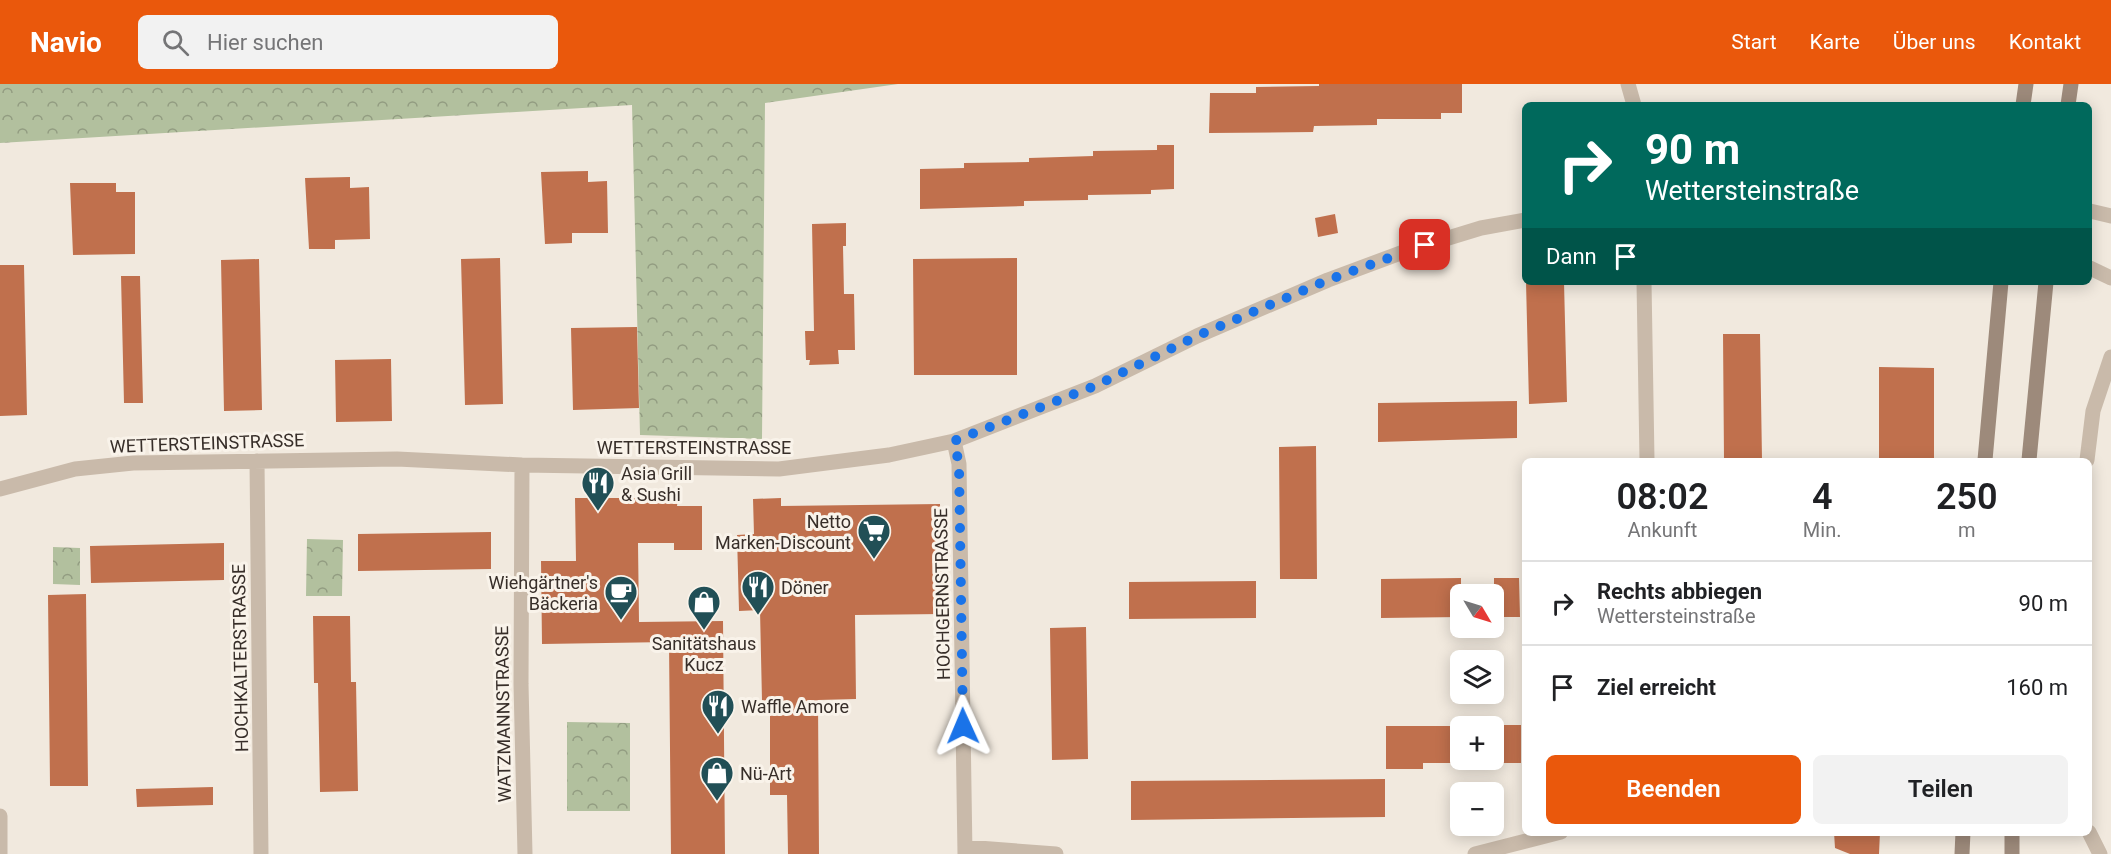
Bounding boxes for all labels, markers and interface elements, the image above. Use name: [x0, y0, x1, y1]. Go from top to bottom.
search box: [138, 15, 558, 69]
text: Navio: [30, 26, 102, 59]
icon: search: [159, 26, 192, 59]
text: Hier suchen: [207, 30, 324, 55]
text: Start: [1731, 30, 1777, 54]
text: Karte: [1810, 30, 1860, 54]
text: Über uns: [1893, 30, 1976, 54]
text: Kontakt: [2009, 30, 2081, 54]
text: 90 m: [1645, 125, 1740, 174]
icon: right: [1546, 126, 1624, 204]
text: Wettersteinstraße: [1645, 175, 1859, 207]
pin: [1399, 219, 1450, 270]
icon: arrive: [1408, 228, 1441, 261]
icon: arrive: [1609, 240, 1642, 273]
text: Dann: [1546, 244, 1597, 269]
street label: WETTERSTEINSTRASSE: [109, 429, 305, 457]
street label: WETTERSTEINSTRASSE: [597, 437, 791, 458]
place label: Asia Grill & Sushi: [621, 463, 692, 505]
restaurant icon: Asia Grill & Sushi: [580, 465, 616, 512]
text: 08:02: [1616, 476, 1708, 518]
text: 4: [1812, 476, 1832, 518]
text: 250: [1936, 476, 1998, 518]
street label: HOCHGERNSTRASSE: [930, 508, 954, 680]
place label: Netto Marken-Discount: [715, 511, 851, 553]
supermarket icon: Netto Marken-Discount: [856, 513, 892, 560]
text: Ankunft: [1628, 518, 1697, 542]
text: Min.: [1803, 518, 1842, 542]
text: m: [1958, 518, 1976, 542]
street label: HOCHKALTERSTRASSE: [228, 564, 252, 752]
restaurant icon: Döner: [740, 569, 776, 616]
place label: Wiehgärtner's Bäckeria: [488, 572, 598, 614]
cafe icon: Wiehgärtner's Bäckeria: [603, 574, 639, 621]
place label: Döner: [781, 577, 829, 598]
text: Rechts abbiegen: [1597, 579, 1762, 604]
shop icon: Sanitätshaus Kucz: [686, 584, 722, 631]
north arrow: [1450, 584, 1504, 638]
map controls: [1450, 584, 1504, 836]
icon: right: [1546, 587, 1579, 620]
text: 90 m: [2019, 591, 2068, 616]
text: Wettersteinstraße: [1597, 604, 1756, 628]
street label: WATZMANNSTRASSE: [491, 625, 515, 803]
place label: Sanitätshaus Kucz: [652, 633, 756, 675]
button: layers: [1450, 650, 1504, 704]
icon: arrive: [1546, 671, 1579, 704]
text: Ziel erreicht: [1597, 675, 1716, 700]
text: 160 m: [2006, 675, 2068, 700]
restaurant icon: Waffle Amore: [700, 688, 736, 735]
position arrow: [931, 694, 995, 758]
place label: Waffle Amore: [741, 696, 849, 717]
button: +: [1450, 716, 1504, 770]
shop icon: Nü-Art: [699, 755, 735, 802]
button: Beenden: [1546, 755, 1801, 824]
button: Teilen: [1813, 755, 2068, 824]
place label: Nü-Art: [740, 763, 792, 784]
button: −: [1450, 782, 1504, 836]

